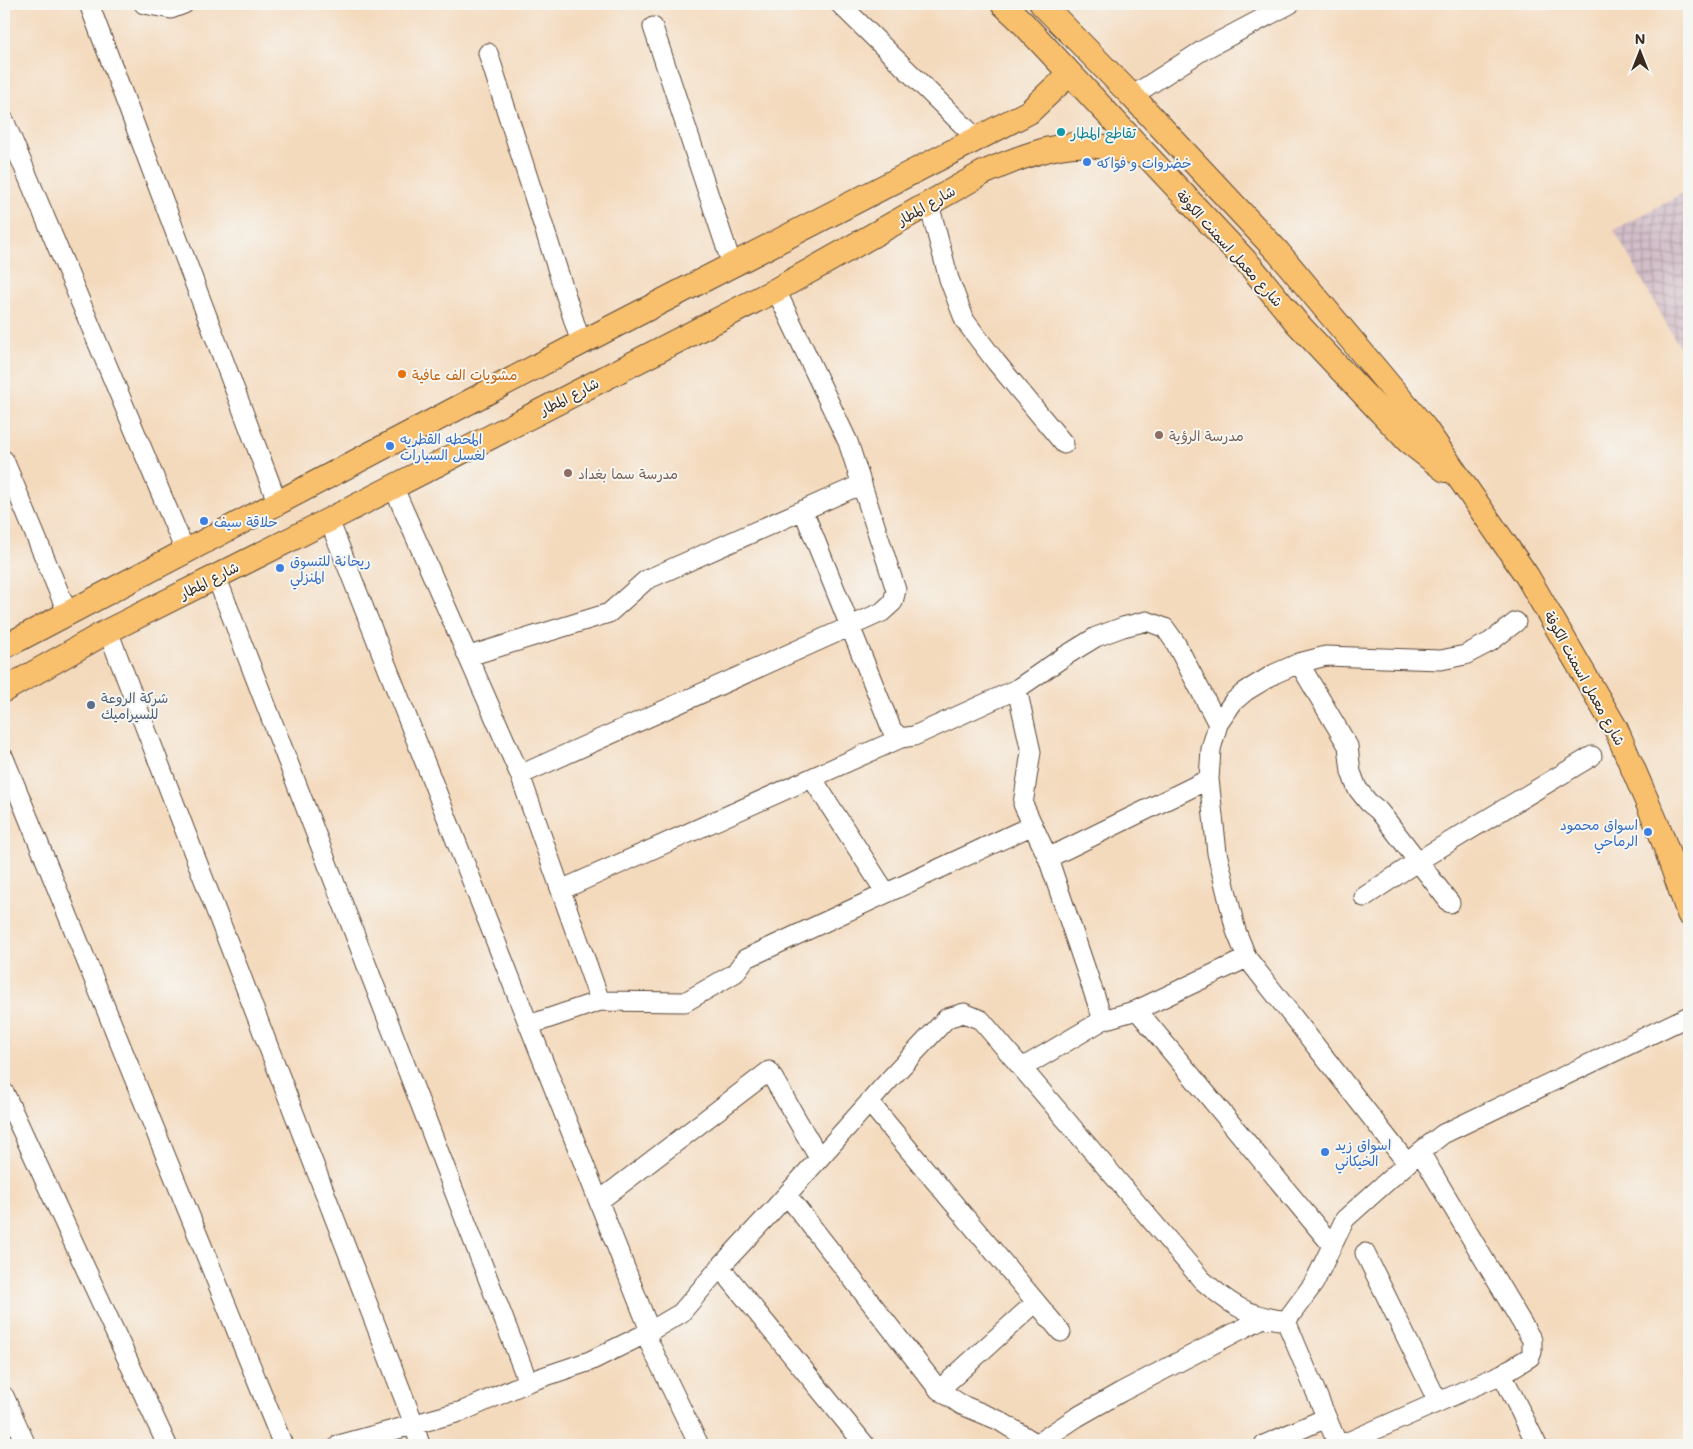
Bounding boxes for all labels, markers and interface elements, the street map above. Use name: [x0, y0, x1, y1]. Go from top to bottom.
north arrow: [1616, 28, 1666, 78]
text: N: [1635, 29, 1645, 48]
place label: تقاطع المطار: [1070, 123, 1137, 144]
marker: تقاطع المطار: [1055, 126, 1067, 138]
place label: خضروات و فواكه: [1097, 153, 1192, 172]
marker: خضروات و فواكه: [1081, 156, 1093, 168]
street label: شارع المطار: [893, 181, 959, 231]
street label: شارع معمل اسمنت الكوفة: [1172, 186, 1288, 311]
place label: مشويات الف عافية: [412, 365, 517, 384]
marker: مشويات الف عافية: [396, 368, 408, 380]
street label: شارع المطار: [535, 373, 602, 420]
place label: مدرسة الرؤية: [1169, 426, 1244, 445]
place label: المحطه القطريه لغسل السيارات: [400, 429, 485, 464]
marker: مدرسة الرؤية: [1153, 429, 1165, 441]
marker: المحطه القطريه لغسل السيارات: [384, 440, 396, 452]
place label: مدرسة سما بغداد: [578, 464, 678, 483]
marker: مدرسة سما بغداد: [562, 467, 574, 479]
place label: حلاقة سيف: [214, 512, 278, 531]
marker: حلاقة سيف: [198, 515, 210, 527]
place label: ريحانة للتسوق المنزلي: [290, 551, 370, 590]
street label: شارع المطار: [175, 557, 242, 604]
marker: ريحانة للتسوق المنزلي: [274, 562, 286, 574]
street label: شارع معمل اسمنت الكوفة: [1539, 607, 1630, 749]
place label: شركة الروعة للسيراميك: [101, 688, 168, 723]
marker: شركة الروعة للسيراميك: [85, 699, 97, 711]
place label: اسواق محمود الرماحي: [1560, 815, 1638, 854]
marker: اسواق محمود الرماحي: [1642, 826, 1654, 838]
place label: اسواق زيد الخيكاني: [1335, 1135, 1391, 1174]
marker: اسواق زيد الخيكاني: [1319, 1146, 1331, 1158]

